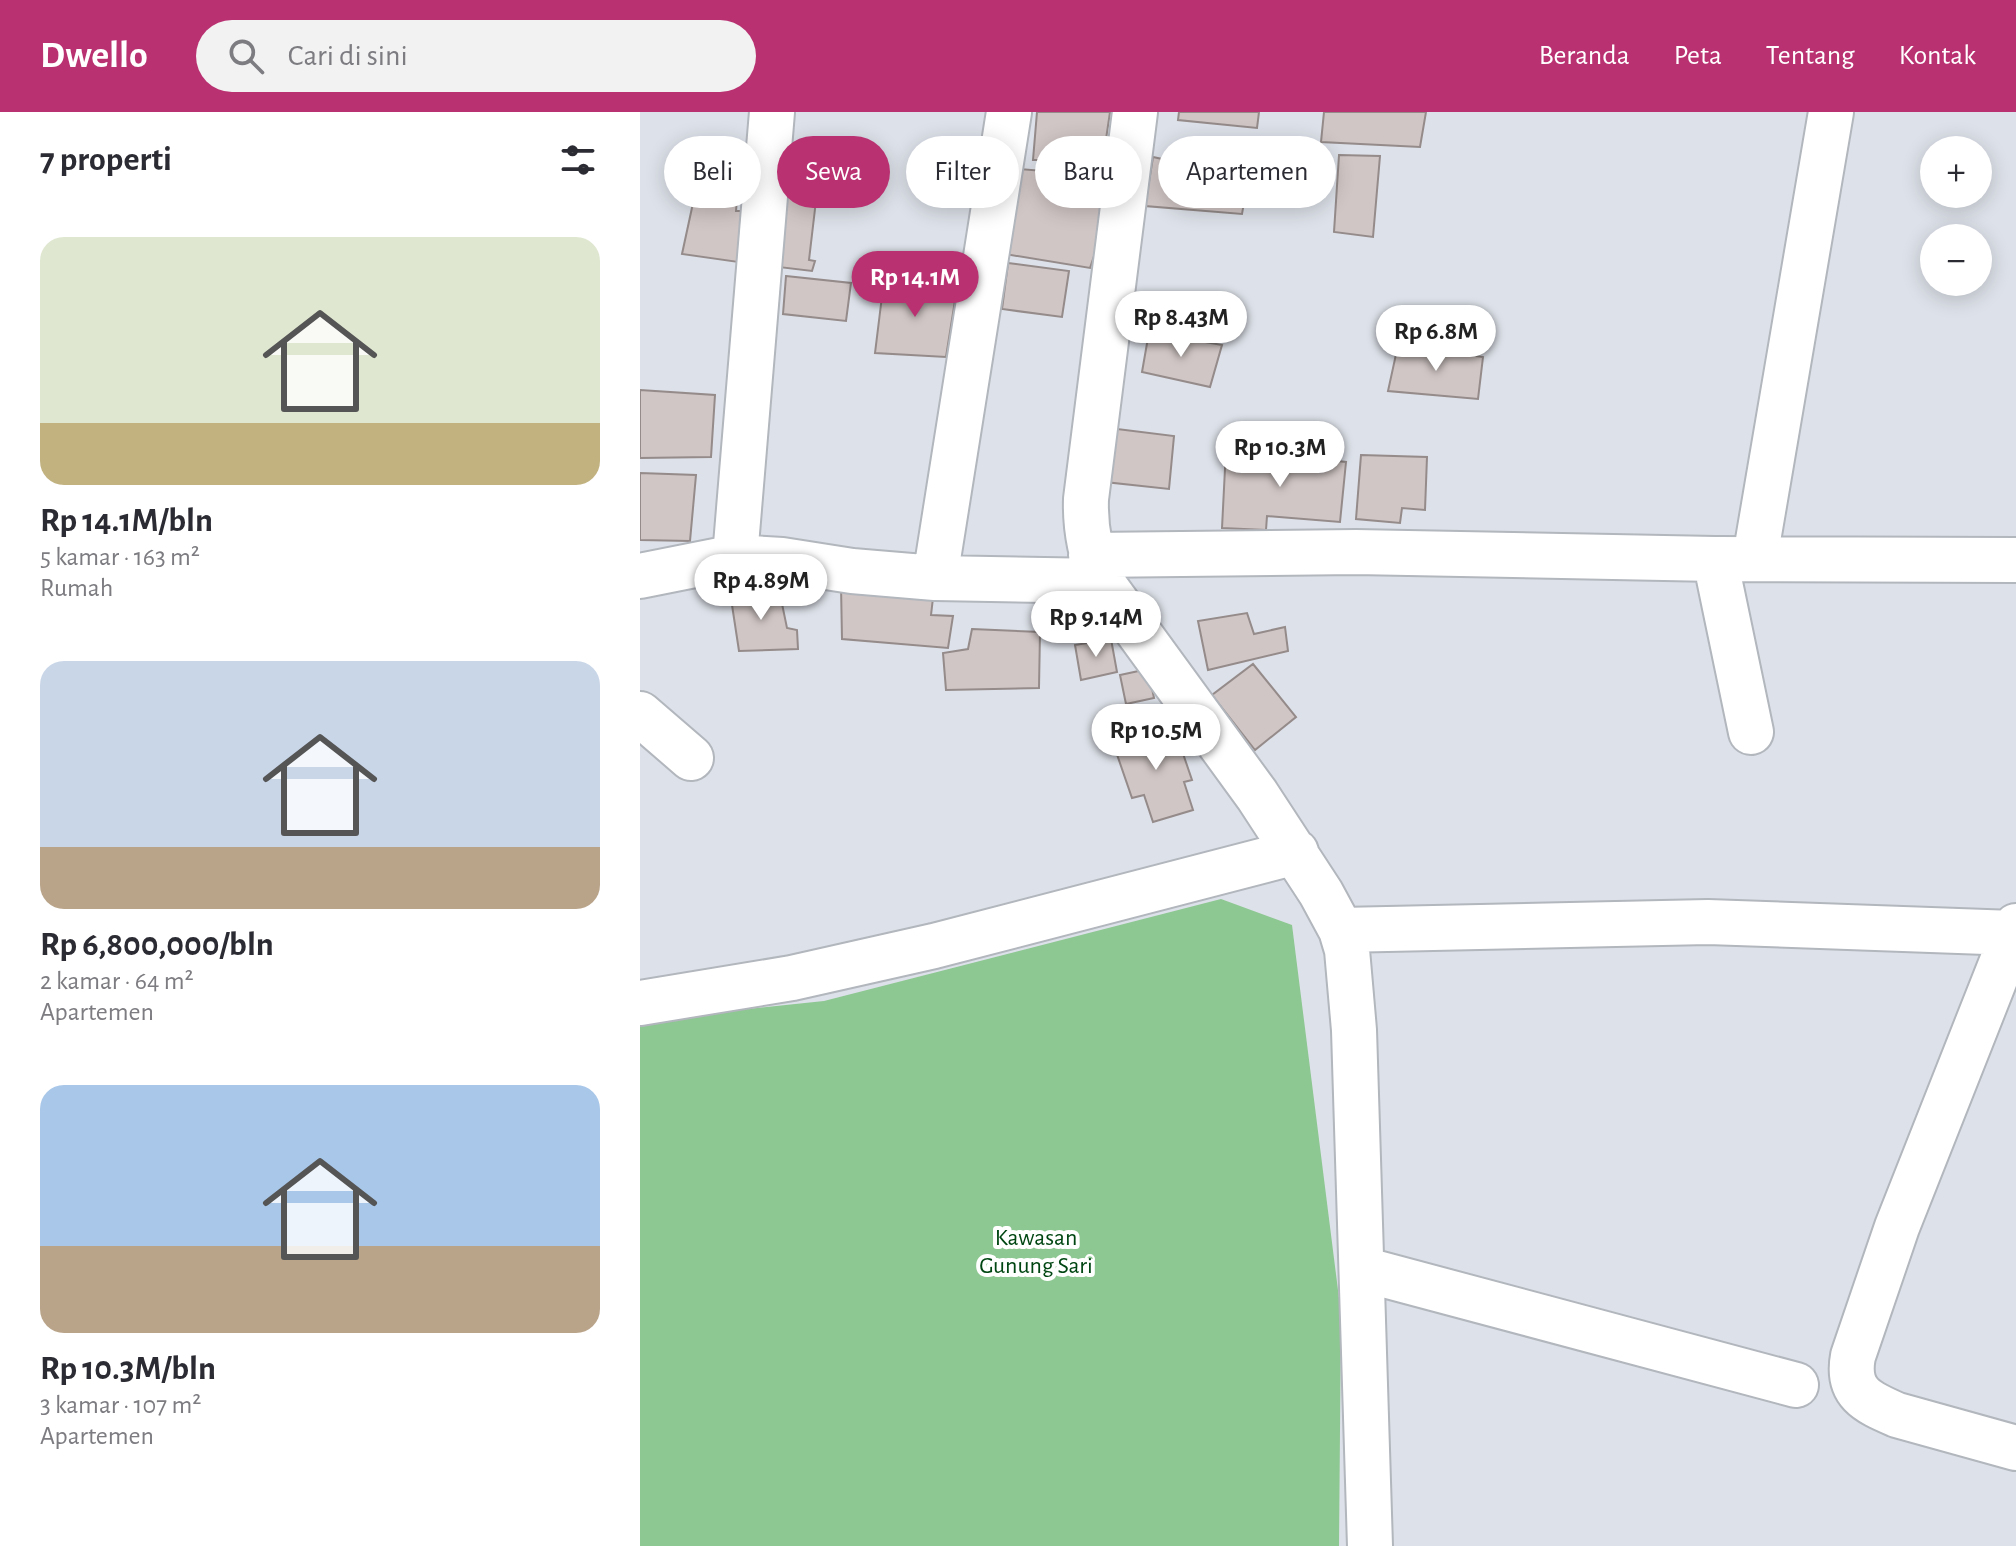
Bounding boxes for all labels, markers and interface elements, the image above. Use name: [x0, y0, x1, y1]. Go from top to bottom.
search box: [196, 20, 756, 92]
icon: search: [224, 34, 268, 78]
text: Dwello: [40, 37, 148, 75]
text: Cari di sini: [288, 41, 408, 71]
text: Beranda: [1539, 42, 1630, 70]
text: Peta: [1674, 42, 1722, 70]
text: Tentang: [1766, 42, 1855, 70]
text: Kontak: [1899, 42, 1976, 70]
chip: Beli: [664, 136, 761, 208]
chip: Sewa: [777, 136, 890, 208]
chip: Filter: [906, 136, 1019, 208]
chip: Baru: [1035, 136, 1142, 208]
chip: Apartemen: [1158, 136, 1336, 208]
map controls: [1920, 136, 1992, 296]
button: +: [1920, 136, 1992, 208]
icon: filters: [556, 138, 600, 182]
text: 7 properti: [40, 143, 172, 177]
button: −: [1920, 224, 1992, 296]
pin: Rp 14.1M: [832, 251, 998, 319]
text: Rp 14.1M: [870, 264, 960, 290]
icon: home: [248, 289, 392, 433]
pin: Rp 8.43M: [1098, 291, 1264, 359]
text: Rp 8.43M: [1133, 304, 1229, 330]
pin: Rp 6.8M: [1362, 305, 1510, 373]
text: Rp 6.8M: [1394, 318, 1478, 344]
pin: Rp 10.3M: [1197, 421, 1363, 489]
text: Rp 10.3M: [1233, 434, 1327, 460]
text: Rp 14.1M/bln: [40, 504, 213, 538]
text: 5 kamar · 163 m²: [40, 544, 200, 570]
pin: Rp 4.89M: [678, 554, 844, 622]
text: Rp 4.89M: [712, 567, 810, 593]
text: Rumah: [40, 575, 113, 601]
pin: Rp 9.14M: [1013, 591, 1179, 659]
text: Rp 9.14M: [1049, 604, 1143, 630]
pin: Rp 10.5M: [1073, 704, 1239, 772]
icon: home: [248, 713, 392, 857]
text: Rp 10.5M: [1109, 717, 1203, 743]
text: Rp 6,800,000/bln: [40, 928, 274, 962]
text: 2 kamar · 64 m²: [40, 968, 194, 994]
text: Apartemen: [40, 999, 154, 1025]
icon: home: [248, 1137, 392, 1281]
park label: Kawasan Gunung Sari: [979, 1226, 1093, 1278]
text: Rp 10.3M/bln: [40, 1352, 216, 1386]
text: 3 kamar · 107 m²: [40, 1392, 201, 1418]
text: Apartemen: [40, 1423, 154, 1449]

